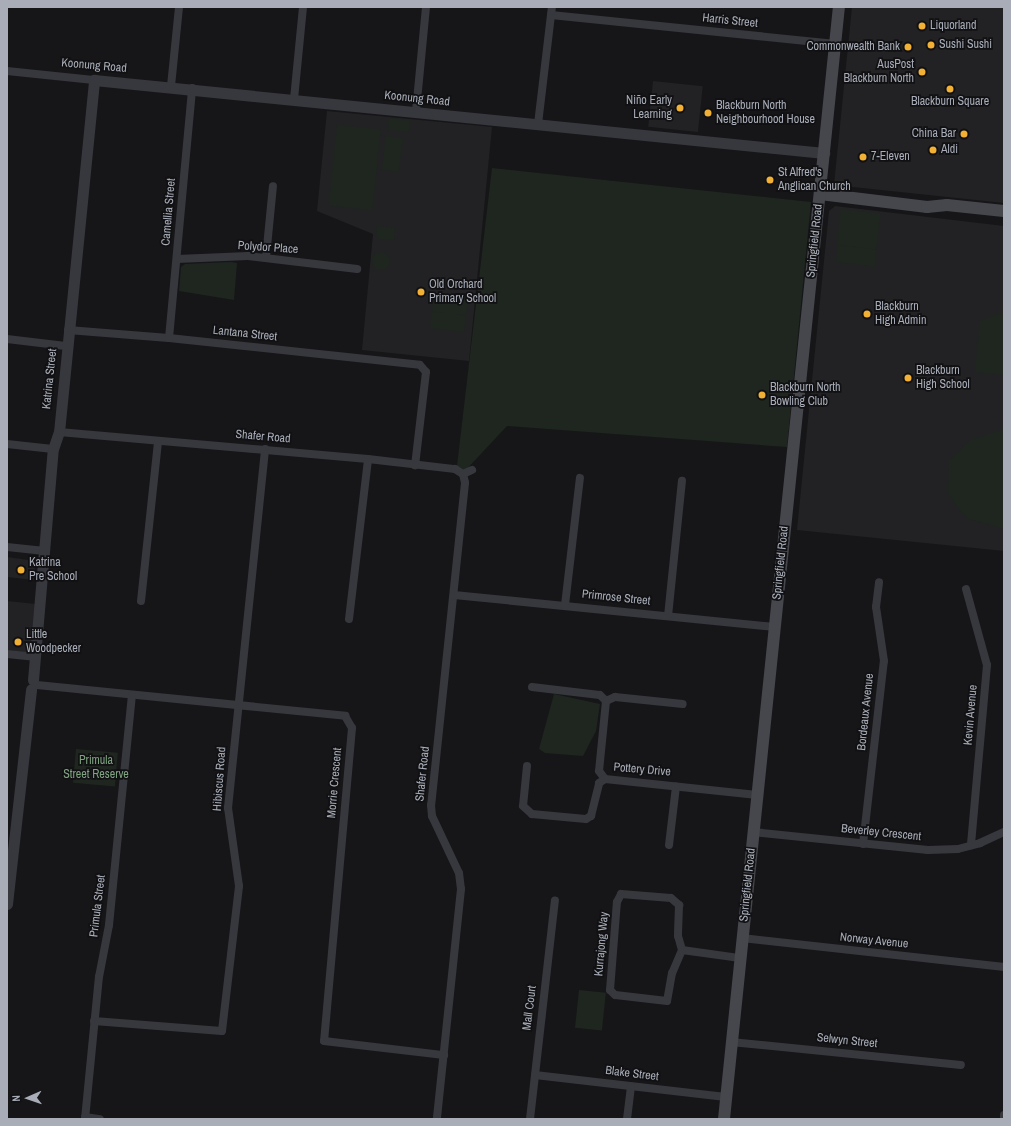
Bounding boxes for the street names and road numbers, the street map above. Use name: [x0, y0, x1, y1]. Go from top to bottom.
street label: Harris Street: [702, 11, 758, 31]
street label: Koonung Road: [61, 56, 127, 76]
street label: Koonung Road: [384, 88, 450, 110]
street label: Camellia Street: [159, 178, 179, 246]
street label: Springfield Road: [804, 204, 826, 278]
street label: Polydor Place: [237, 239, 299, 257]
street label: Lantana Street: [212, 323, 278, 345]
street label: Katrina Street: [40, 348, 60, 410]
street label: Shafer Road: [235, 427, 291, 447]
street label: Springfield Road: [770, 526, 792, 600]
street label: Primrose Street: [581, 587, 651, 609]
street label: Bordeaux Avenue: [855, 672, 877, 752]
street label: Kevin Avenue: [961, 684, 981, 746]
street label: Hibiscus Road: [211, 746, 229, 812]
street label: Shafer Road: [413, 746, 433, 802]
street label: Morrie Crescent: [325, 747, 345, 819]
street label: Pottery Drive: [613, 760, 671, 780]
street label: Beverley Crescent: [840, 822, 922, 844]
street label: Springfield Road: [737, 848, 759, 922]
street label: Primula Street: [87, 874, 109, 938]
street label: Kurrajong Way: [592, 911, 612, 977]
street label: Norway Avenue: [839, 930, 909, 952]
street label: Mall Court: [520, 985, 540, 1031]
street label: Selwyn Street: [816, 1031, 878, 1051]
street label: Blake Street: [605, 1064, 659, 1084]

